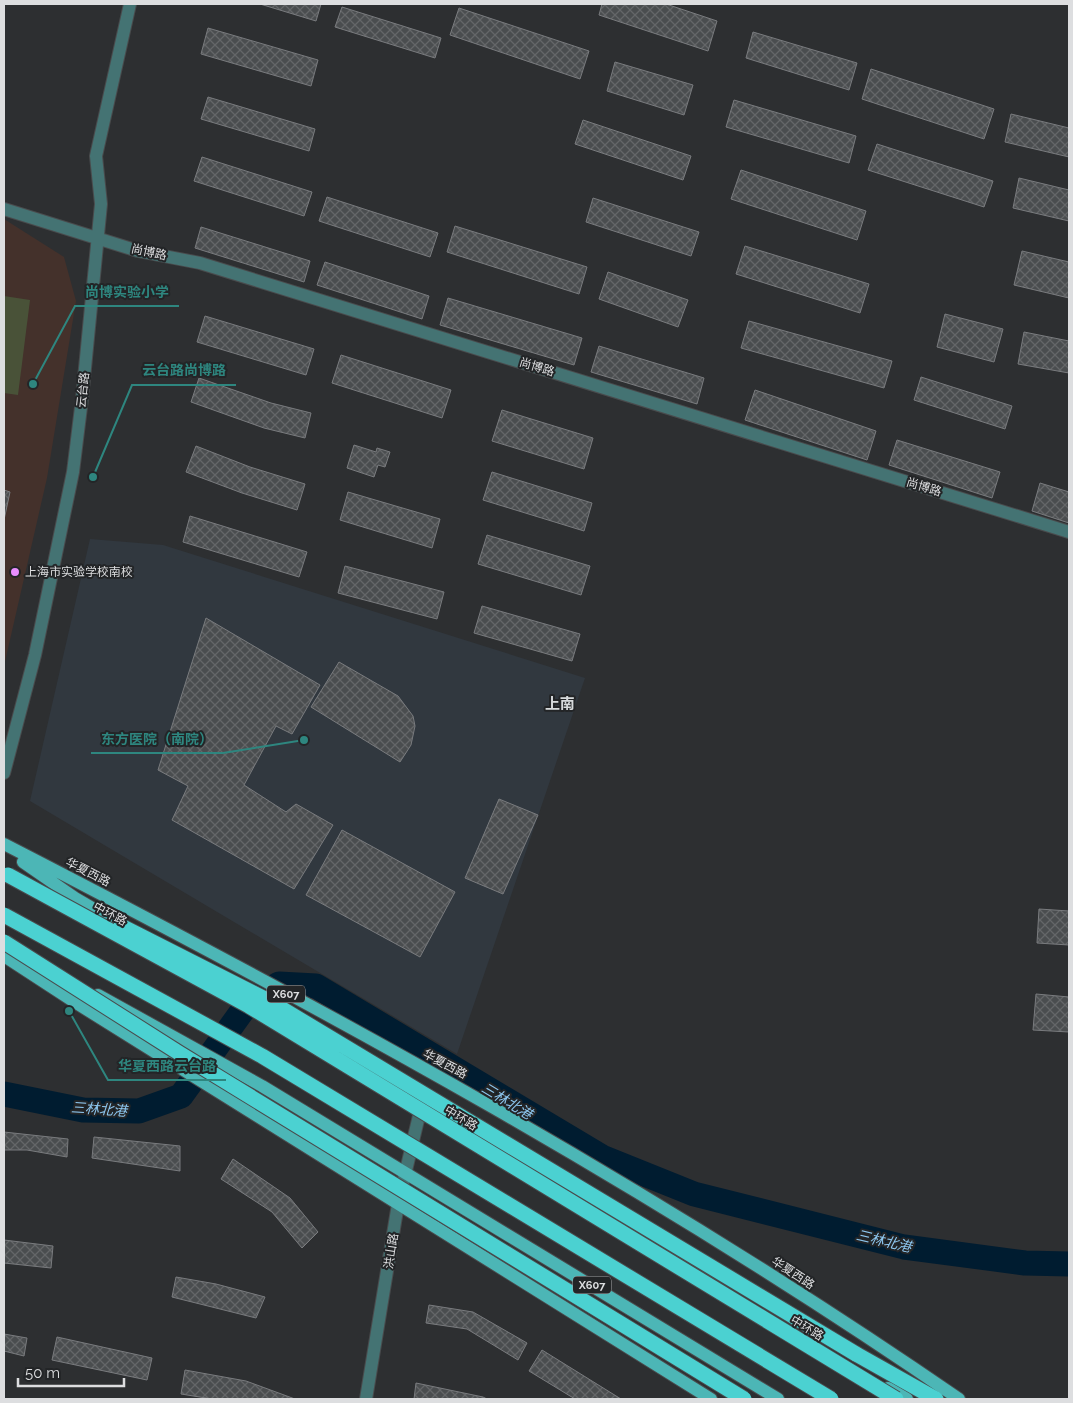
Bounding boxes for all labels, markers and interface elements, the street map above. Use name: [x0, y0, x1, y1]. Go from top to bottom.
street label: 尚博路: [130, 241, 168, 263]
callout: 尚博实验小学: [75, 277, 179, 306]
text: 尚博实验小学: [85, 284, 169, 300]
street label: 尚博路: [518, 355, 556, 379]
callout: 云台路尚博路: [132, 356, 236, 385]
text: 云台路尚博路: [142, 362, 226, 378]
street label: 云台路: [74, 371, 92, 409]
street label: 尚博路: [905, 475, 943, 499]
place label: 上海市实验学校南校: [25, 565, 133, 579]
marker: 上海市实验学校南校: [9, 566, 21, 578]
district label: 上南: [545, 695, 575, 713]
callout: 东方医院（南院）: [91, 724, 223, 753]
text: 东方医院（南院）: [101, 731, 213, 747]
street label: 华夏西路: [63, 855, 113, 889]
street label: 中环路: [91, 899, 129, 929]
road number: X607: [267, 986, 305, 1002]
street label: 华夏西路: [421, 1047, 469, 1081]
callout: 华夏西路云台路: [108, 1051, 226, 1080]
text: 华夏西路云台路: [118, 1058, 216, 1074]
water label: 三林北港: [479, 1080, 537, 1123]
water label: 三林北港: [71, 1099, 129, 1119]
street label: 中环路: [442, 1103, 480, 1133]
water label: 三林北港: [855, 1227, 915, 1256]
street label: 洪山路: [381, 1232, 401, 1270]
street label: 华夏西路: [769, 1254, 817, 1292]
road number: X607: [573, 1276, 611, 1294]
street label: 中环路: [788, 1313, 826, 1343]
scale bar: [18, 1356, 124, 1388]
text: 50 m: [25, 1364, 60, 1382]

